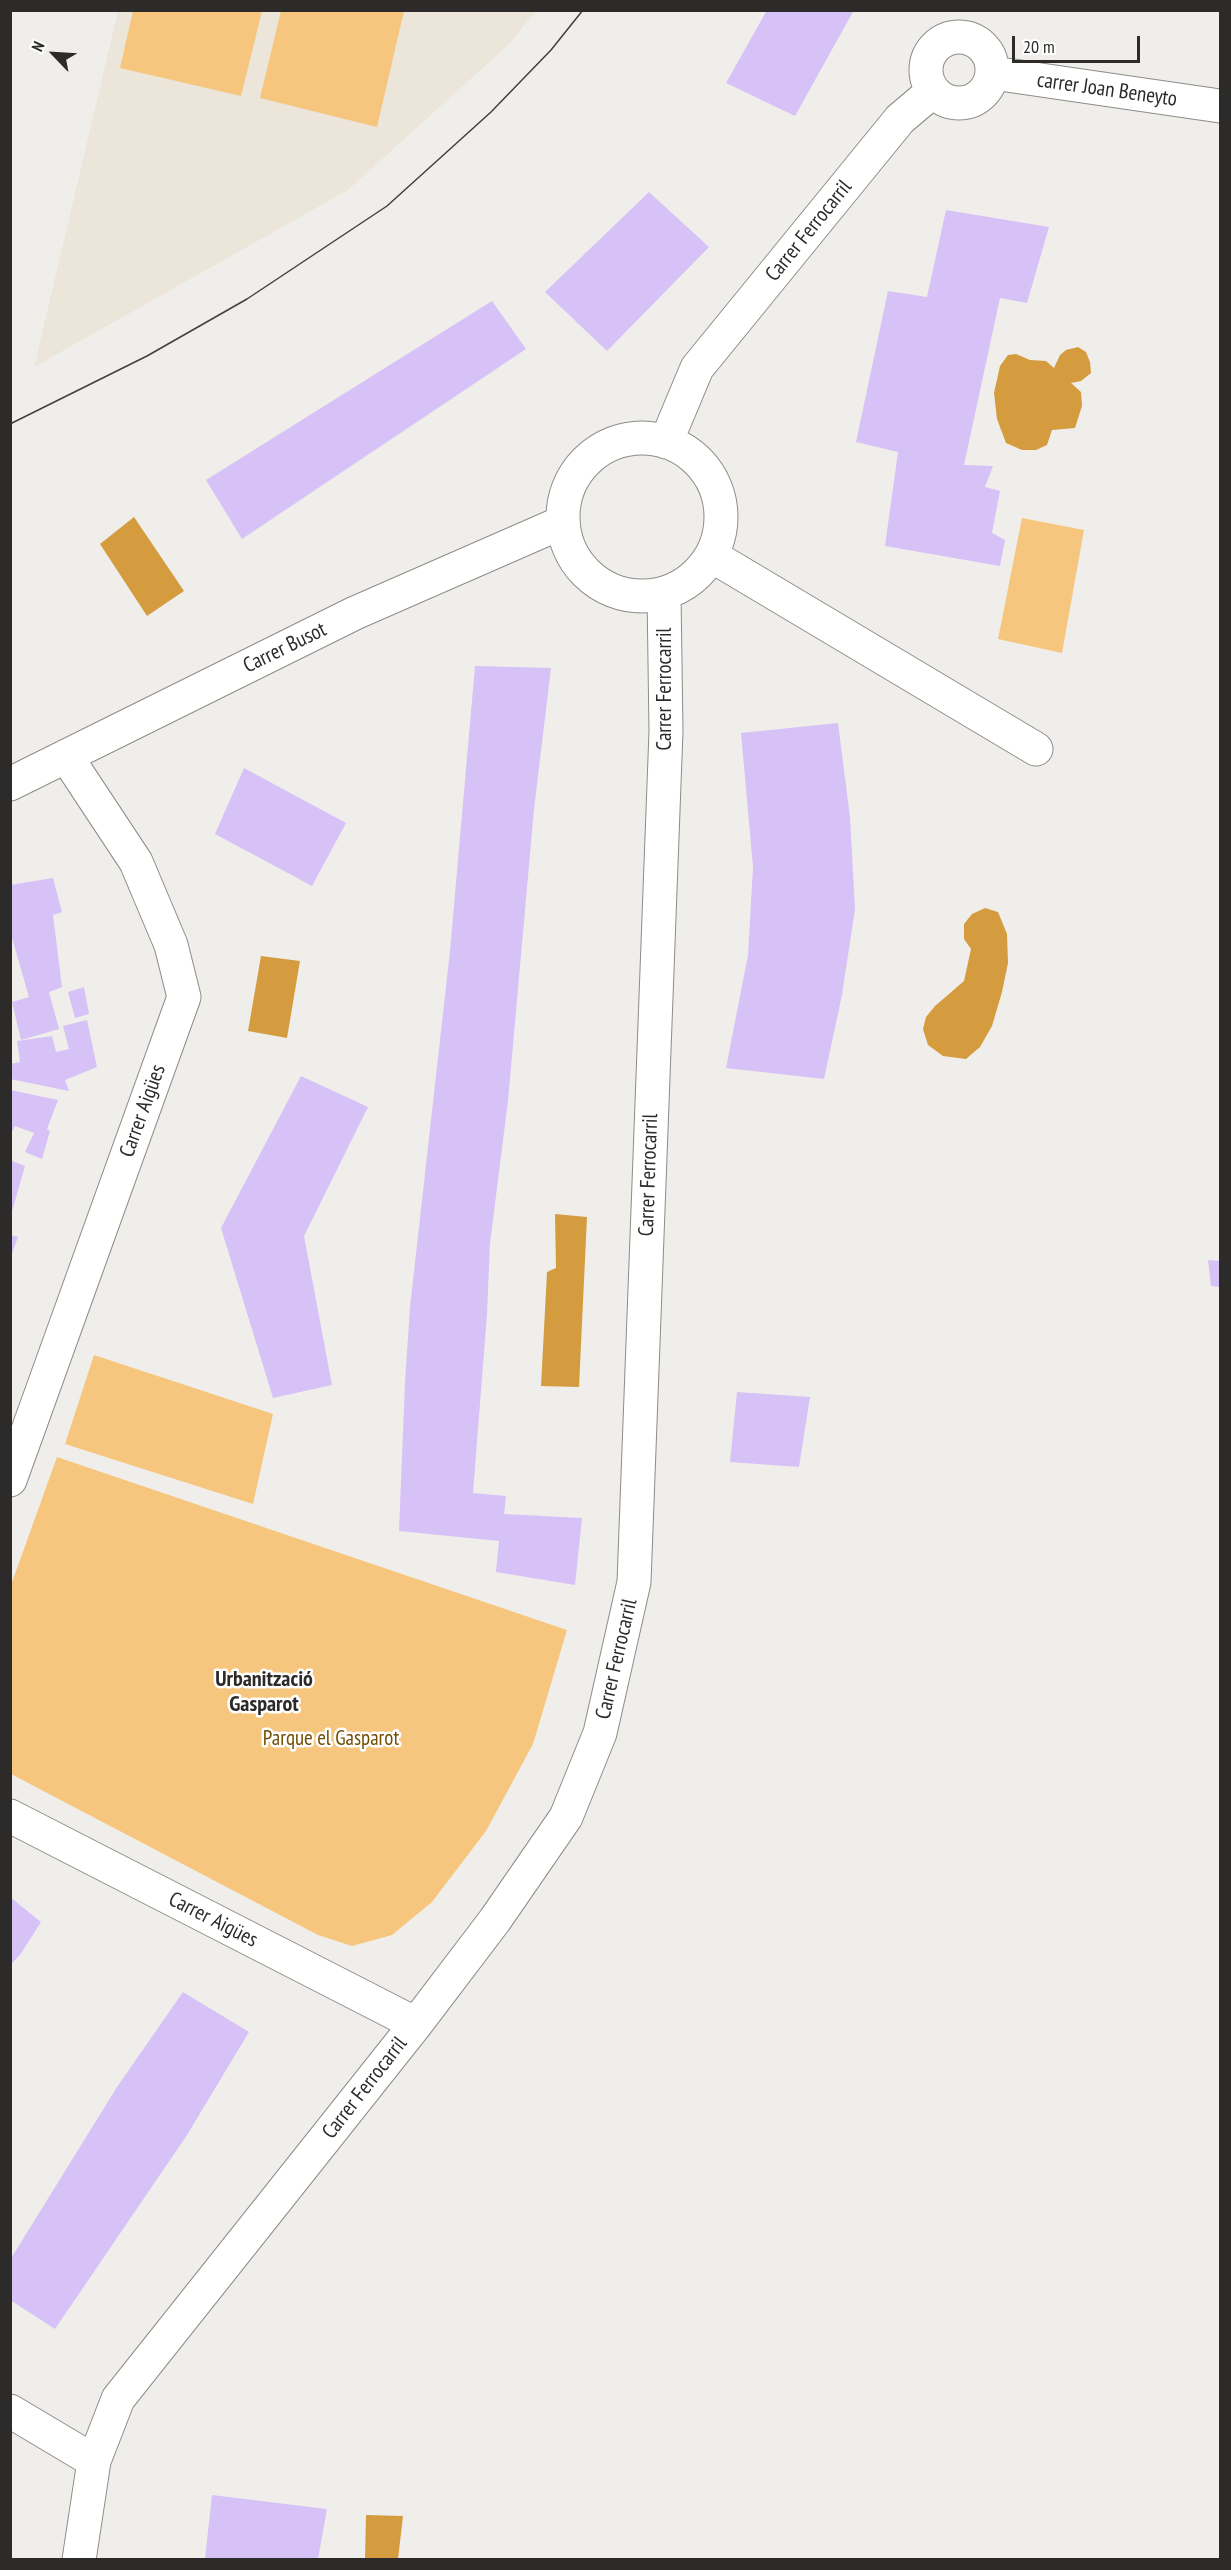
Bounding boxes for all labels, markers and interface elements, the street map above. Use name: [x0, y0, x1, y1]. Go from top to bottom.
north arrow: [24, 24, 84, 84]
scale bar: [1015, 24, 1142, 62]
text: 20 m: [1023, 35, 1055, 58]
text: N: [27, 38, 49, 55]
street label: carrer Joan Beneyto: [1035, 68, 1179, 112]
street label: Carrer Ferrocarril: [761, 175, 857, 287]
street label: Carrer Busot: [239, 617, 331, 679]
street label: Carrer Ferrocarril: [652, 628, 678, 750]
street label: Carrer Aigües: [115, 1061, 171, 1161]
street label: Carrer Ferrocarril: [634, 1113, 664, 1237]
street label: Carrer Ferrocarril: [591, 1596, 643, 1722]
district label: Urbanització Gasparot: [215, 1667, 313, 1718]
park label: Parque el Gasparot: [263, 1726, 399, 1752]
street label: Carrer Aigües: [164, 1887, 262, 1953]
street label: Carrer Ferrocarril: [317, 2032, 413, 2144]

